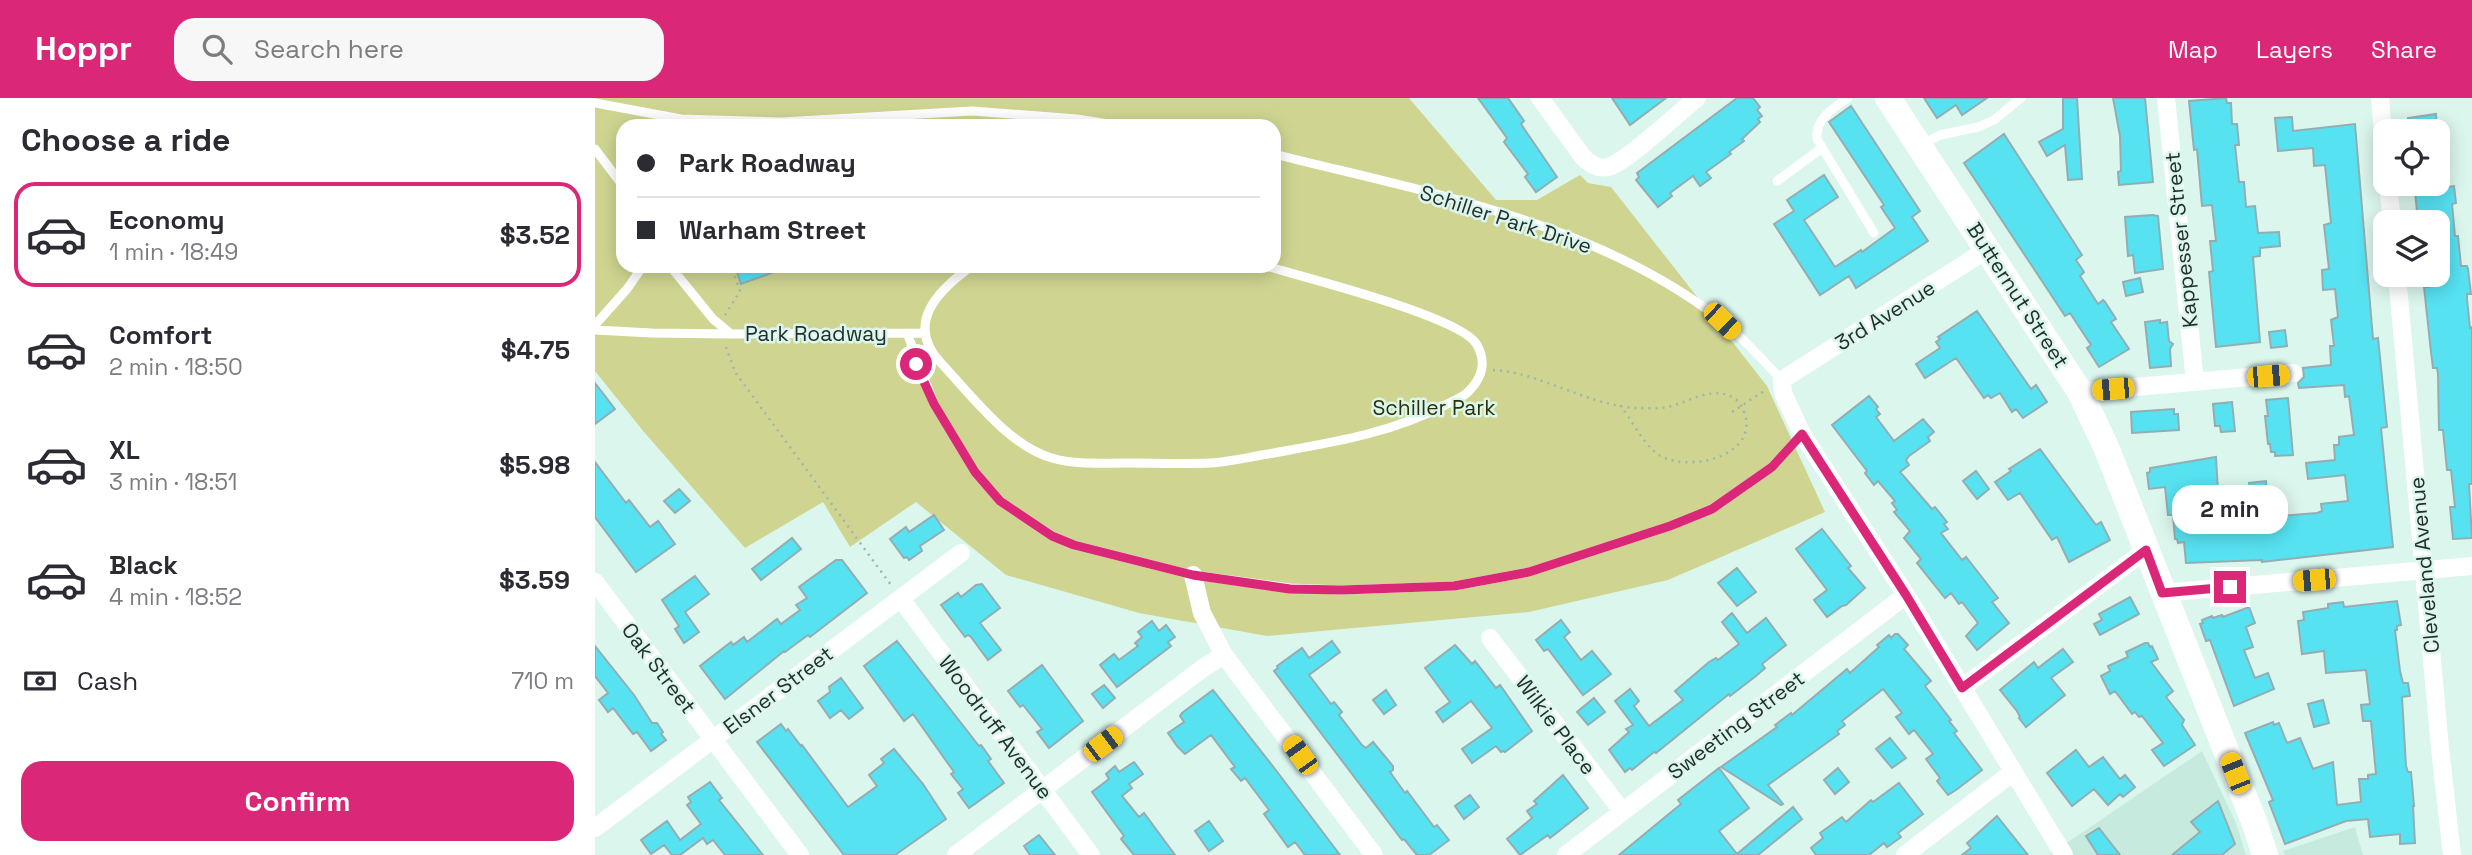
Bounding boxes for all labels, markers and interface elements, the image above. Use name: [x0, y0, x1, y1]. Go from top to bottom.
search box: [174, 18, 664, 81]
text: Hoppr: [35, 28, 132, 70]
icon: search: [198, 30, 236, 68]
text: Search here: [254, 32, 404, 66]
text: Map: [2168, 34, 2218, 65]
text: Layers: [2256, 34, 2333, 65]
text: Share: [2371, 34, 2437, 65]
map controls: [2373, 119, 2450, 287]
button: locate: [2373, 119, 2450, 196]
text: Choose a ride: [21, 120, 231, 160]
text: Park Roadway: [679, 146, 856, 180]
street label: Kappesser Street: [2158, 151, 2204, 329]
street label: Schiller Park Drive: [1417, 179, 1595, 259]
icon: car: [25, 203, 88, 266]
text: Economy: [109, 203, 225, 237]
button: layers: [2373, 210, 2450, 287]
text: Warham Street: [679, 213, 866, 247]
street label: Butternut Street: [1961, 217, 2075, 373]
text: $3.52: [500, 218, 570, 252]
text: 1 min · 18:49: [109, 237, 238, 267]
street label: 3rd Avenue: [1830, 274, 1940, 356]
car: [1700, 299, 1745, 343]
icon: car: [25, 318, 88, 381]
text: Comfort: [109, 318, 212, 352]
street label: Park Roadway: [745, 320, 887, 347]
text: $4.75: [501, 333, 570, 367]
route start: [900, 348, 932, 380]
text: 2 min · 18:50: [109, 352, 243, 382]
car: [2247, 364, 2290, 388]
car: [2092, 377, 2135, 401]
park label: Schiller Park: [1372, 394, 1496, 421]
icon: car: [25, 433, 88, 496]
text: XL: [109, 433, 140, 467]
text: $5.98: [499, 448, 570, 482]
text: 3 min · 18:51: [109, 467, 237, 497]
street label: Cleveland Avenue: [2403, 476, 2445, 654]
callout: 2 min: [2172, 486, 2288, 534]
text: 2 min: [2200, 494, 2260, 524]
icon: car: [25, 548, 88, 611]
text: Black: [109, 548, 178, 582]
text: $3.59: [499, 563, 570, 597]
car: [2293, 568, 2336, 592]
route end: [2214, 571, 2246, 603]
text: 4 min · 18:52: [109, 582, 242, 612]
street label: Oak Street: [616, 617, 702, 719]
street label: Elsner Street: [718, 640, 838, 740]
street label: Woodruff Avenue: [933, 650, 1059, 804]
icon: cash: [21, 662, 59, 700]
text: Cash: [77, 664, 138, 698]
street label: Sweeting Street: [1662, 665, 1810, 785]
text: 710 m: [511, 666, 574, 696]
street label: Wilkie Place: [1510, 670, 1602, 780]
car: [1080, 723, 1127, 765]
car: [1280, 732, 1321, 778]
car: [2218, 750, 2253, 796]
button: Confirm: [21, 761, 574, 841]

